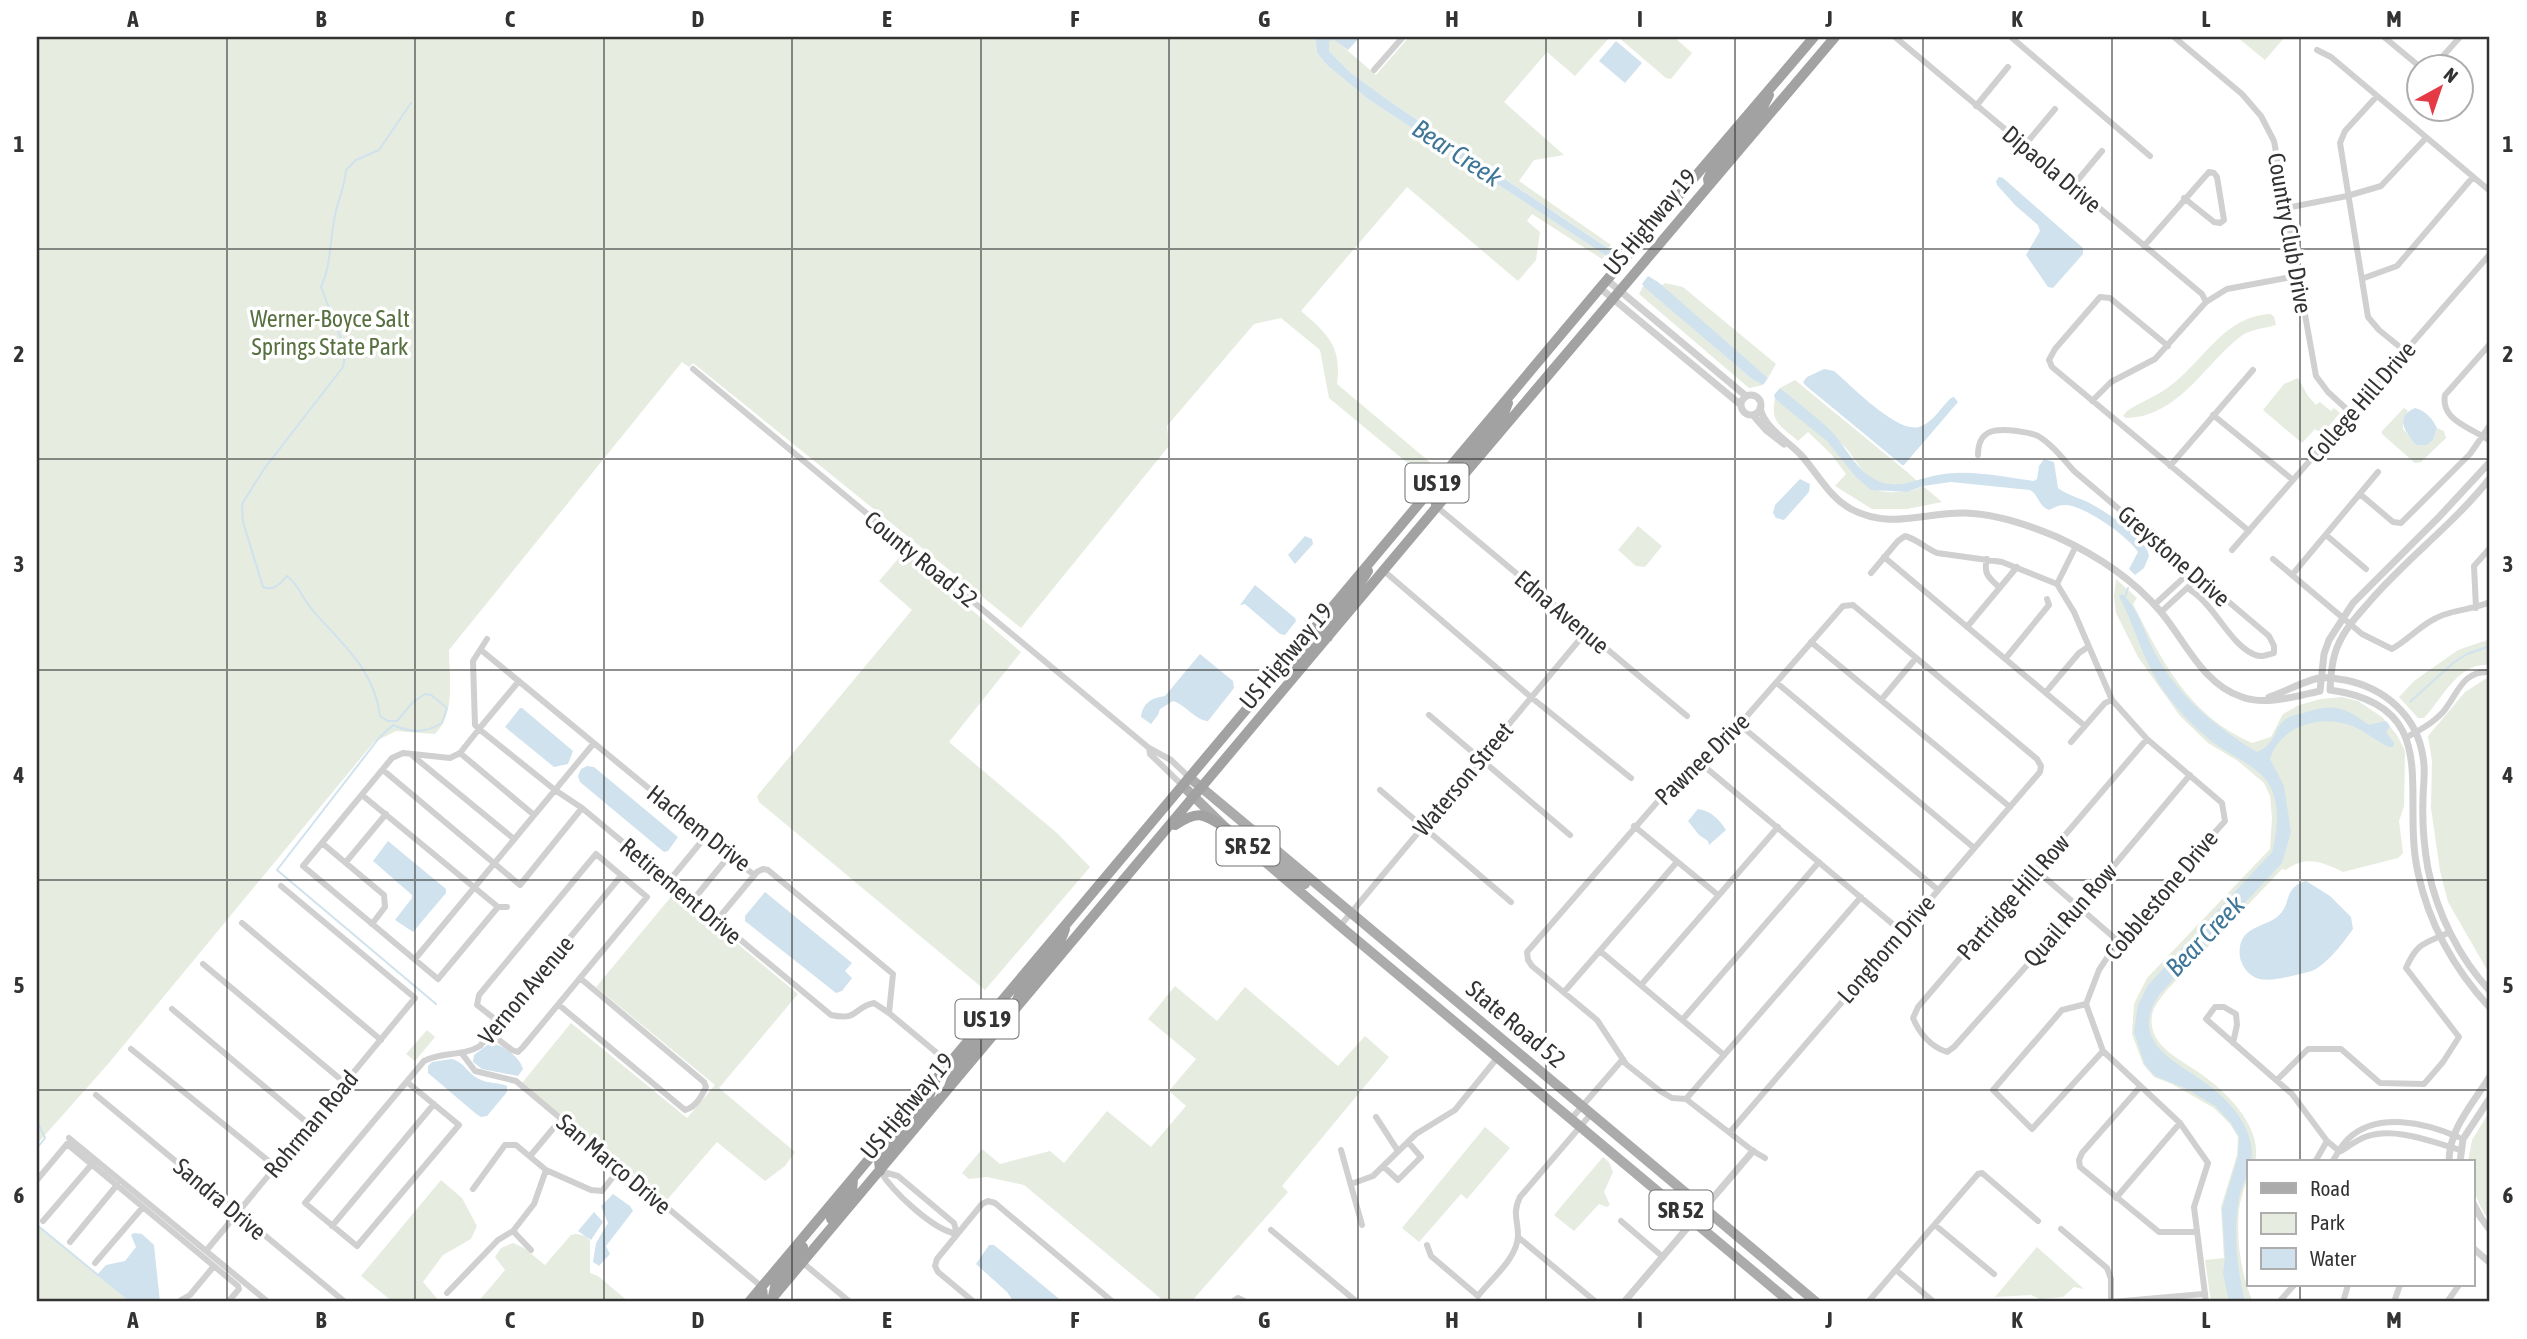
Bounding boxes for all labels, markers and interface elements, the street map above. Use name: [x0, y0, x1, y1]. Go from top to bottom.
text: A: [126, 6, 139, 32]
text: B: [316, 6, 327, 32]
text: C: [505, 6, 516, 32]
text: D: [692, 6, 705, 32]
text: E: [882, 6, 892, 32]
text: F: [1070, 6, 1080, 32]
text: G: [1258, 6, 1270, 32]
text: H: [1445, 6, 1459, 32]
text: I: [1637, 6, 1643, 32]
text: J: [1824, 6, 1833, 32]
text: K: [2011, 6, 2023, 32]
text: L: [2202, 6, 2211, 32]
text: M: [2386, 6, 2402, 32]
north arrow: [2404, 52, 2474, 122]
text: N: [2440, 63, 2462, 87]
water label: Bear Creek: [1407, 113, 1508, 193]
street label: Dipaola Drive: [1997, 120, 2107, 218]
text: 1: [14, 131, 25, 157]
text: 1: [2503, 131, 2514, 157]
street label: Country Club Drive: [2263, 151, 2317, 315]
street label: US Highway 19: [1598, 164, 1702, 280]
park label: Werner-Boyce Salt Springs State Park: [250, 305, 410, 360]
street label: College Hill Drive: [2301, 336, 2421, 468]
text: 2: [14, 341, 24, 367]
text: 2: [2503, 341, 2513, 367]
road number: US 19: [1406, 463, 1468, 503]
street label: Greystone Drive: [2113, 500, 2235, 612]
street label: County Road 52: [859, 505, 983, 613]
text: 3: [14, 551, 24, 577]
text: 3: [2503, 551, 2513, 577]
street label: Edna Avenue: [1510, 565, 1614, 659]
street label: US Highway 19: [1234, 598, 1338, 714]
street label: Pawnee Drive: [1649, 708, 1755, 810]
street label: Waterson Street: [1408, 717, 1518, 841]
text: 4: [13, 762, 25, 788]
text: 4: [2502, 762, 2514, 788]
street label: Hachem Drive: [642, 779, 756, 877]
street label: Cobblestone Drive: [2099, 825, 2223, 965]
road number: SR 52: [1216, 826, 1280, 866]
street label: Partridge Hill Row: [1951, 829, 2075, 965]
street label: Retirement Drive: [615, 832, 747, 950]
street label: Quail Run Row: [2018, 858, 2122, 972]
water label: Bear Creek: [2159, 889, 2251, 982]
street label: Longhorn Drive: [1832, 890, 1940, 1008]
street label: Vernon Avenue: [473, 930, 579, 1050]
text: 5: [14, 972, 25, 998]
text: 5: [2503, 972, 2514, 998]
street label: State Road 52: [1461, 975, 1571, 1073]
road number: US 19: [956, 1000, 1018, 1038]
street label: US Highway 19: [855, 1048, 959, 1164]
street label: Rohrman Road: [258, 1065, 364, 1183]
street label: San Marco Drive: [551, 1108, 677, 1220]
street label: Sandra Drive: [168, 1153, 272, 1245]
legend: [2247, 1160, 2474, 1286]
text: Road: [2310, 1176, 2350, 1200]
text: 6: [14, 1182, 25, 1208]
text: 6: [2503, 1182, 2514, 1208]
road number: SR 52: [1650, 1190, 1712, 1230]
text: Park: [2310, 1210, 2345, 1234]
text: Water: [2310, 1246, 2357, 1270]
text: A: [126, 1307, 139, 1333]
text: B: [316, 1307, 327, 1333]
text: C: [505, 1307, 516, 1333]
text: D: [692, 1307, 705, 1333]
text: E: [882, 1307, 892, 1333]
text: F: [1070, 1307, 1080, 1333]
text: G: [1258, 1307, 1270, 1333]
text: H: [1445, 1307, 1459, 1333]
text: I: [1637, 1307, 1643, 1333]
text: J: [1824, 1307, 1833, 1333]
text: K: [2011, 1307, 2023, 1333]
text: L: [2202, 1307, 2211, 1333]
text: M: [2386, 1307, 2402, 1333]

